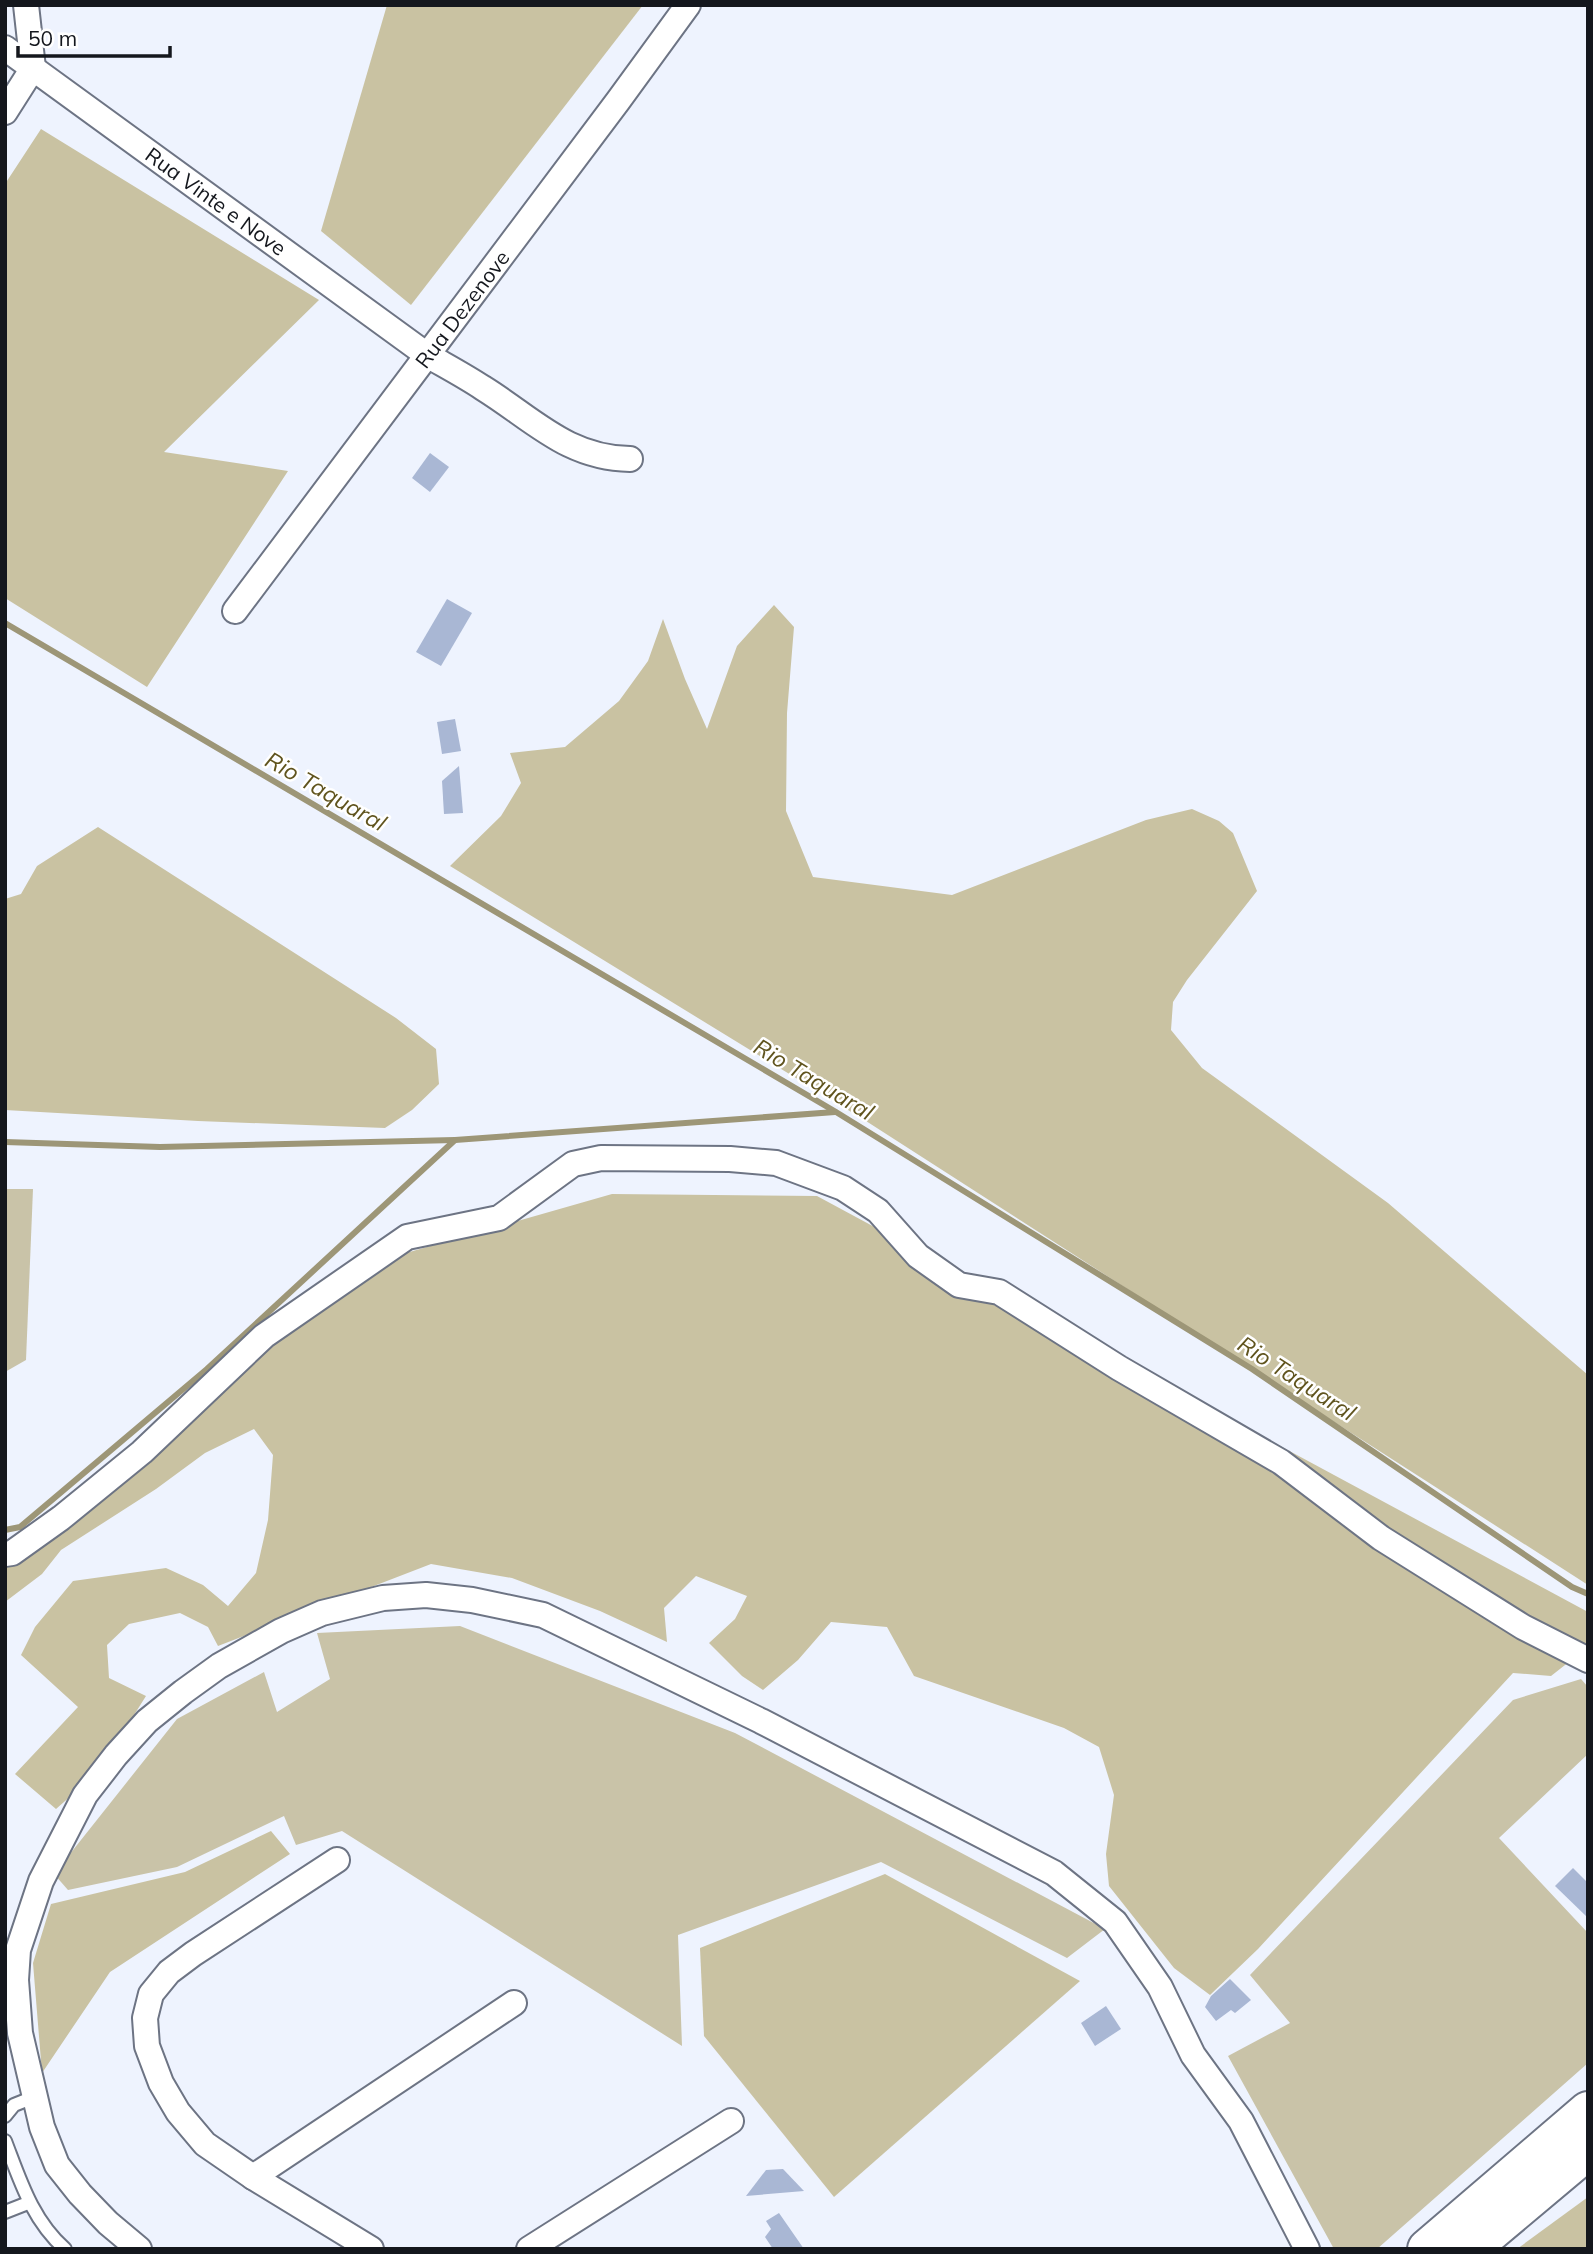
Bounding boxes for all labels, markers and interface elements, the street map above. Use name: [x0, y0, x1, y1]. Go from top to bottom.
scale bar: [18, 14, 170, 58]
text: 50 m: [28, 25, 77, 51]
street label: Rua Vinte e Nove: [141, 141, 291, 261]
street label: Rua Dezenove: [409, 245, 515, 373]
water label: Rio Taquaral: [260, 745, 392, 838]
water label: Rio Taquaral: [749, 1032, 880, 1126]
water label: Rio Taquaral: [1233, 1329, 1362, 1427]

